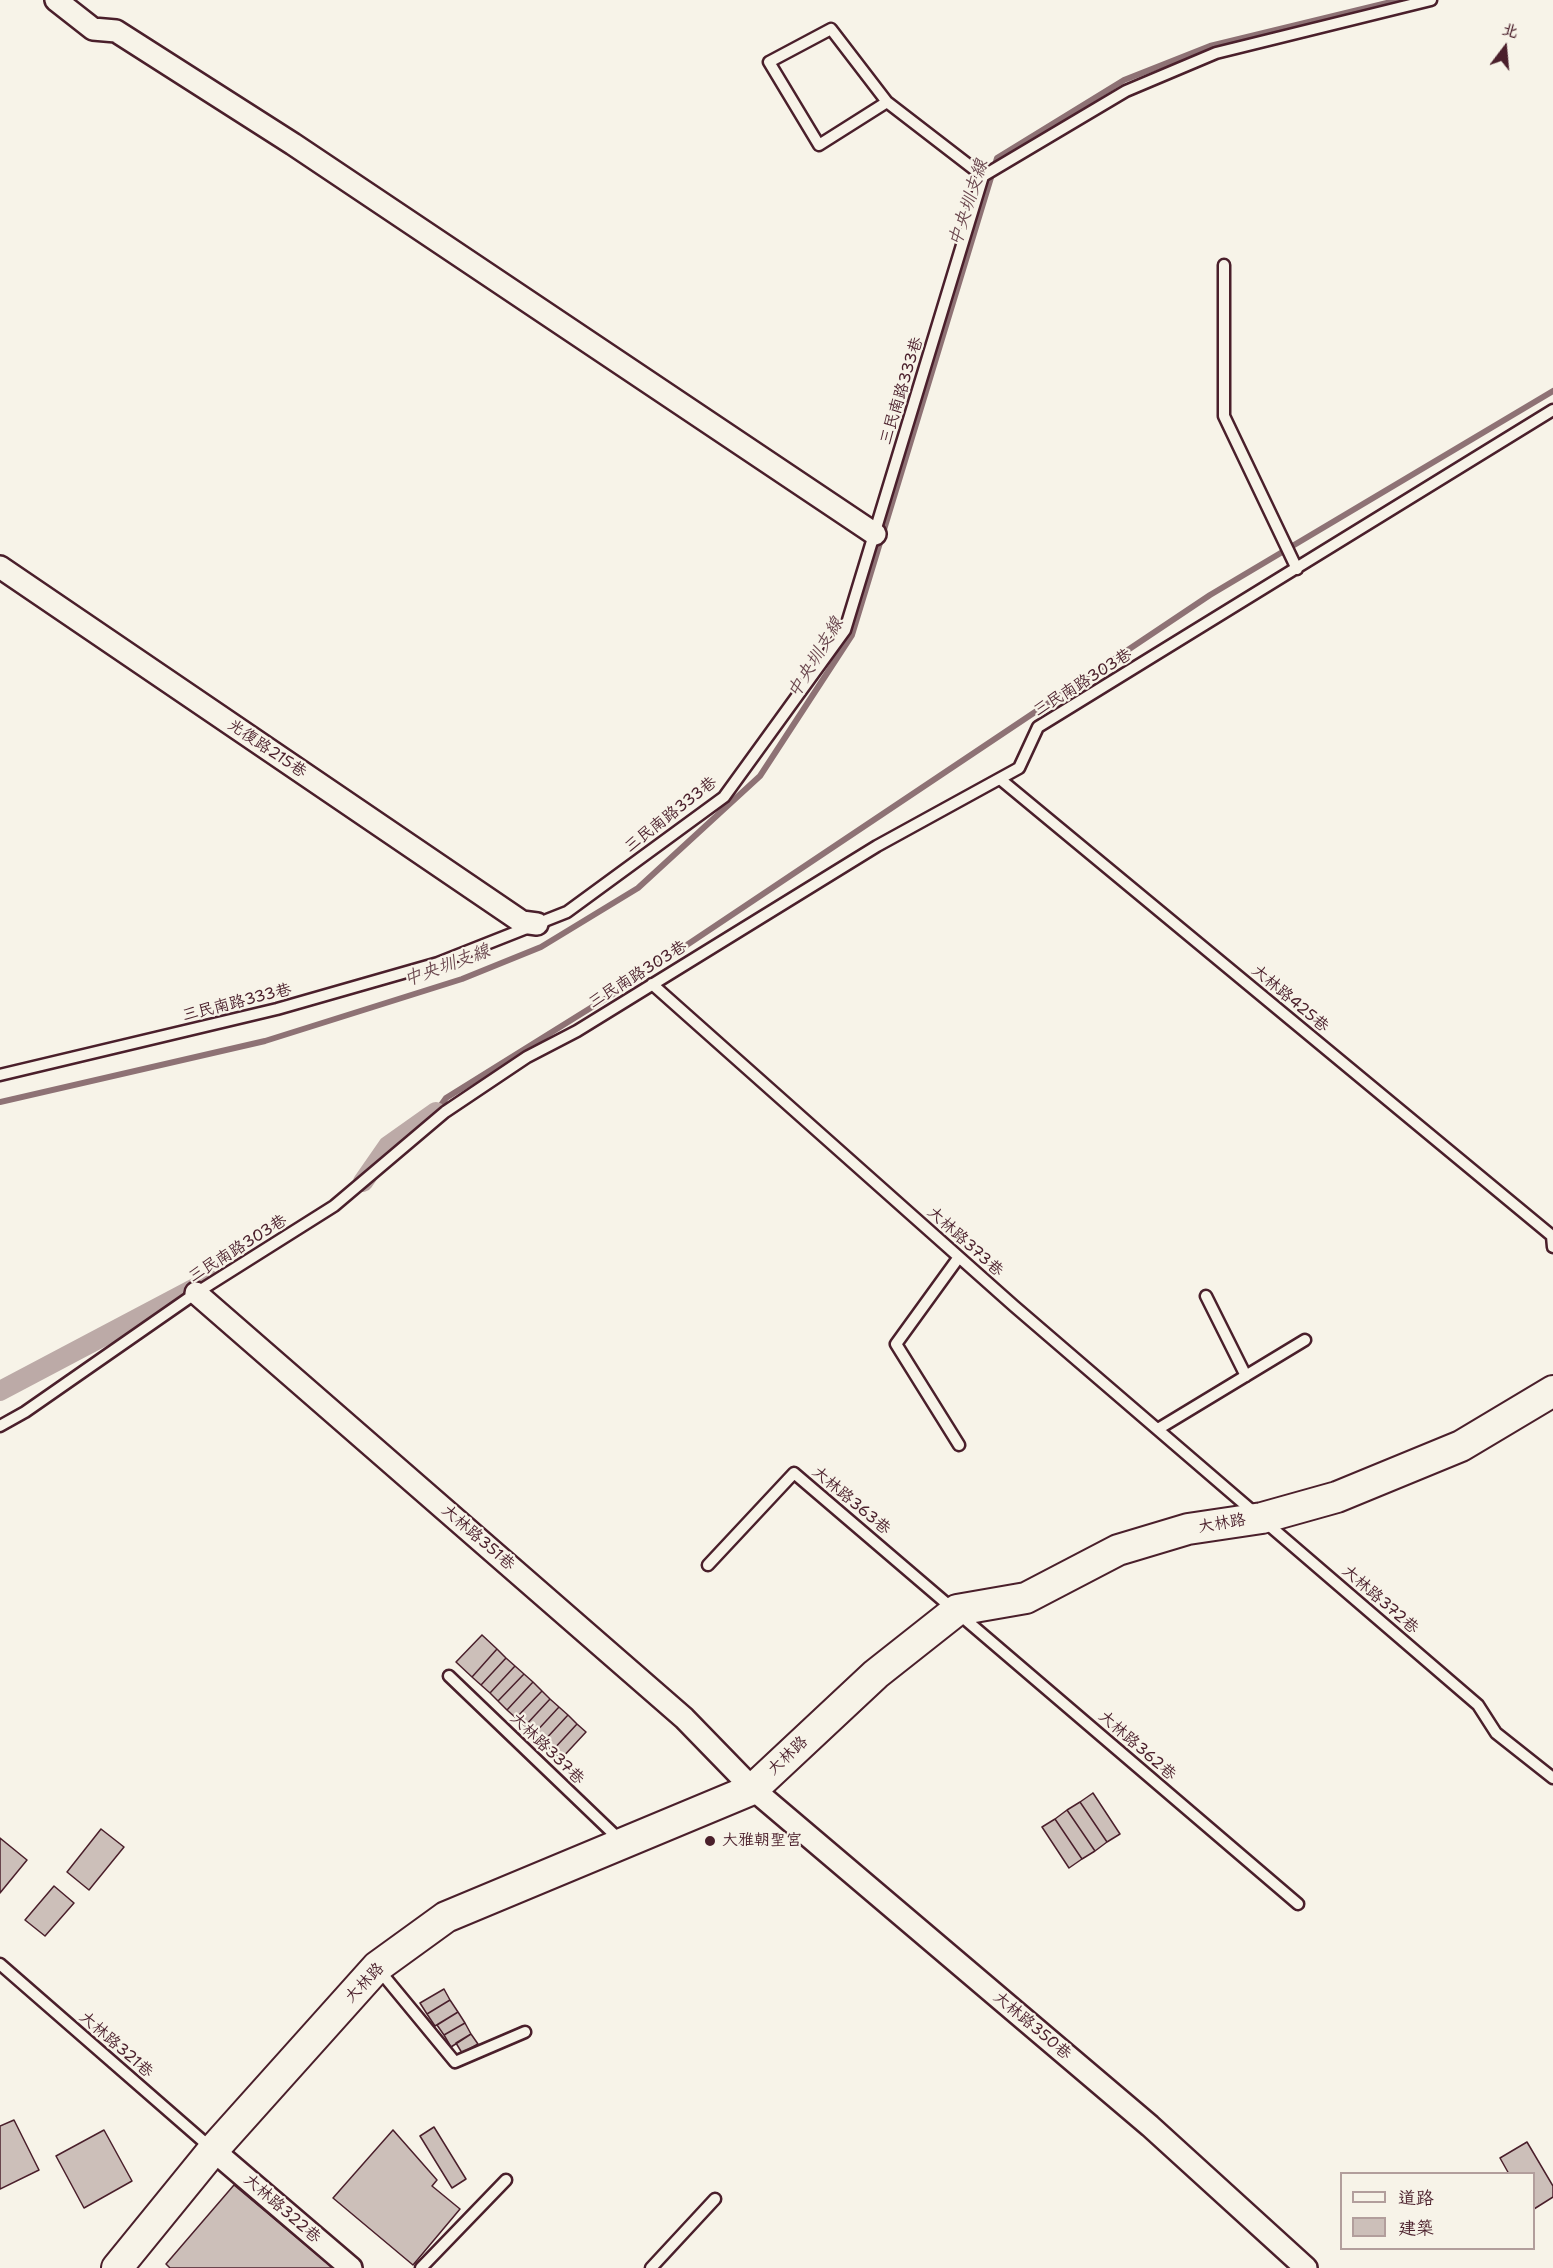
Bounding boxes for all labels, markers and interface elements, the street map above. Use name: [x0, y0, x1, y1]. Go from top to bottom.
north arrow: [1475, 18, 1535, 78]
text: 北: [1500, 18, 1521, 43]
water label: 中央圳支線: [945, 157, 993, 249]
street label: 三民南路333巷: [876, 335, 928, 447]
water label: 中央圳支線: [784, 614, 848, 702]
street label: 三民南路303巷: [1030, 645, 1136, 721]
street label: 光復路215巷: [224, 716, 310, 782]
street label: 三民南路333巷: [621, 773, 721, 857]
street label: 三民南路303巷: [585, 937, 691, 1013]
water label: 中央圳支線: [401, 940, 493, 992]
street label: 大林路425巷: [1248, 961, 1332, 1037]
street label: 三民南路333巷: [181, 980, 293, 1026]
street label: 大林路373巷: [923, 1203, 1007, 1281]
street label: 三民南路303巷: [185, 1211, 291, 1287]
street label: 大林路363巷: [808, 1463, 894, 1539]
street label: 大林路351巷: [438, 1501, 518, 1575]
street label: 大林路: [1197, 1511, 1247, 1537]
street label: 大林路372巷: [1338, 1562, 1422, 1638]
street label: 大林路362巷: [1094, 1707, 1180, 1785]
street label: 大林路337巷: [506, 1709, 588, 1789]
street label: 大林路: [764, 1733, 812, 1779]
place label: 大雅朝聖宮: [722, 1831, 802, 1851]
marker: 大雅朝聖宮: [703, 1834, 717, 1848]
street label: 大林路: [341, 1959, 389, 2007]
street label: 大林路350巷: [989, 1988, 1075, 2064]
street label: 大林路321巷: [75, 2008, 157, 2082]
street label: 大林路322巷: [240, 2170, 324, 2248]
legend: [1340, 2172, 1535, 2250]
text: 道路: [1398, 2186, 1434, 2210]
text: 建築: [1398, 2216, 1434, 2240]

